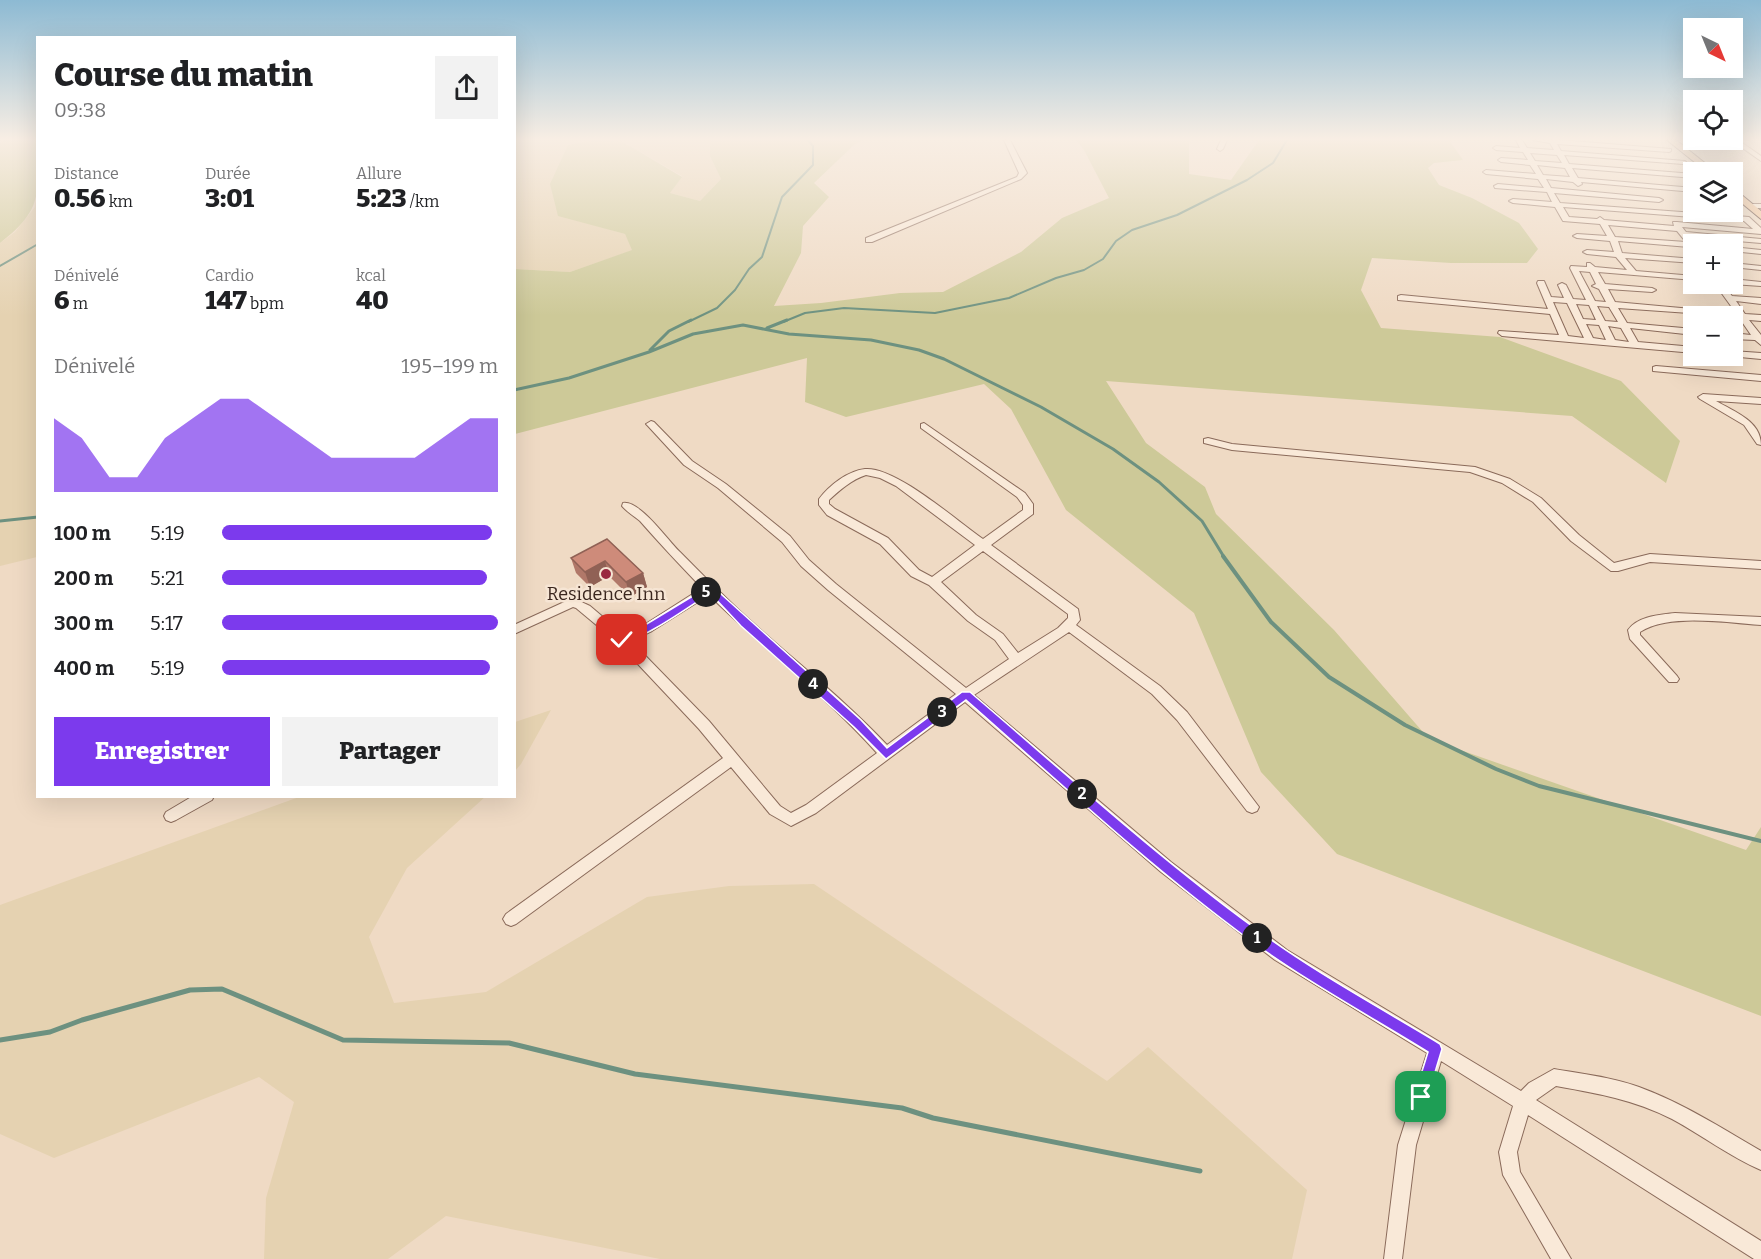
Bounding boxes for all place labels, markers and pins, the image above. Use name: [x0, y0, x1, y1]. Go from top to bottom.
marker: Residence Inn: [599, 567, 613, 581]
pin: 5: [691, 577, 721, 607]
place label: Residence Inn: [547, 583, 666, 605]
pin: [596, 614, 647, 665]
pin: 4: [798, 669, 828, 699]
pin: 3: [927, 697, 957, 727]
pin: 2: [1067, 779, 1097, 809]
pin: 1: [1242, 923, 1272, 953]
pin: [1395, 1071, 1446, 1122]

